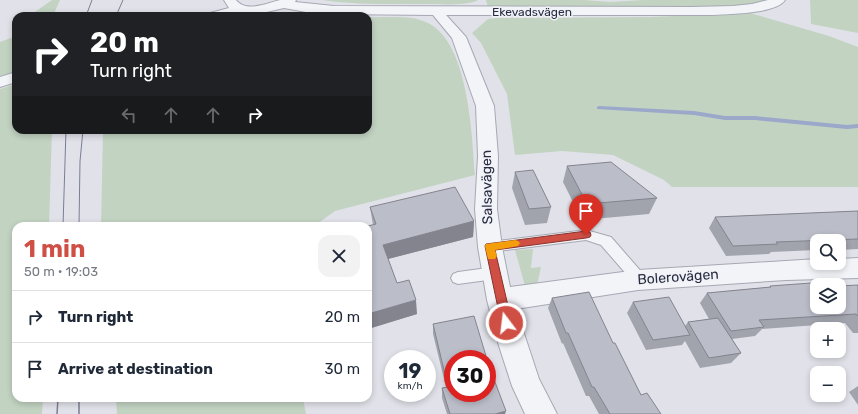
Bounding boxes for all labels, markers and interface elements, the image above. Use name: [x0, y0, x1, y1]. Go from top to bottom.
street label: Ekevadsvägen: [492, 5, 572, 19]
text: 20 m: [90, 26, 159, 59]
icon: right: [24, 28, 76, 80]
text: Turn right: [90, 60, 172, 82]
icon: left: [118, 104, 140, 126]
icon: ahead: [160, 104, 182, 126]
icon: ahead: [202, 104, 224, 126]
icon: right: [244, 104, 266, 126]
street label: Salsavägen: [478, 150, 496, 224]
pin: [569, 194, 603, 235]
icon: arrive: [575, 200, 597, 222]
map controls: [810, 234, 846, 402]
button: search: [810, 234, 846, 270]
text: 1 min: [24, 235, 85, 263]
button: close: [318, 235, 360, 277]
text: 50 m · 19:03: [24, 264, 98, 279]
street label: Bolerovägen: [637, 266, 719, 288]
button: layers: [810, 278, 846, 314]
position arrow: [485, 302, 527, 344]
icon: right: [24, 306, 46, 328]
text: Turn right: [58, 308, 133, 326]
text: 20 m: [325, 308, 360, 326]
button: +: [810, 322, 846, 358]
speed limit sign: 30: [444, 350, 496, 402]
icon: arrive: [24, 358, 46, 380]
text: 19: [399, 359, 421, 383]
text: Arrive at destination: [58, 360, 213, 378]
text: 30 m: [324, 360, 360, 378]
button: −: [810, 366, 846, 402]
text: km/h: [398, 380, 422, 392]

